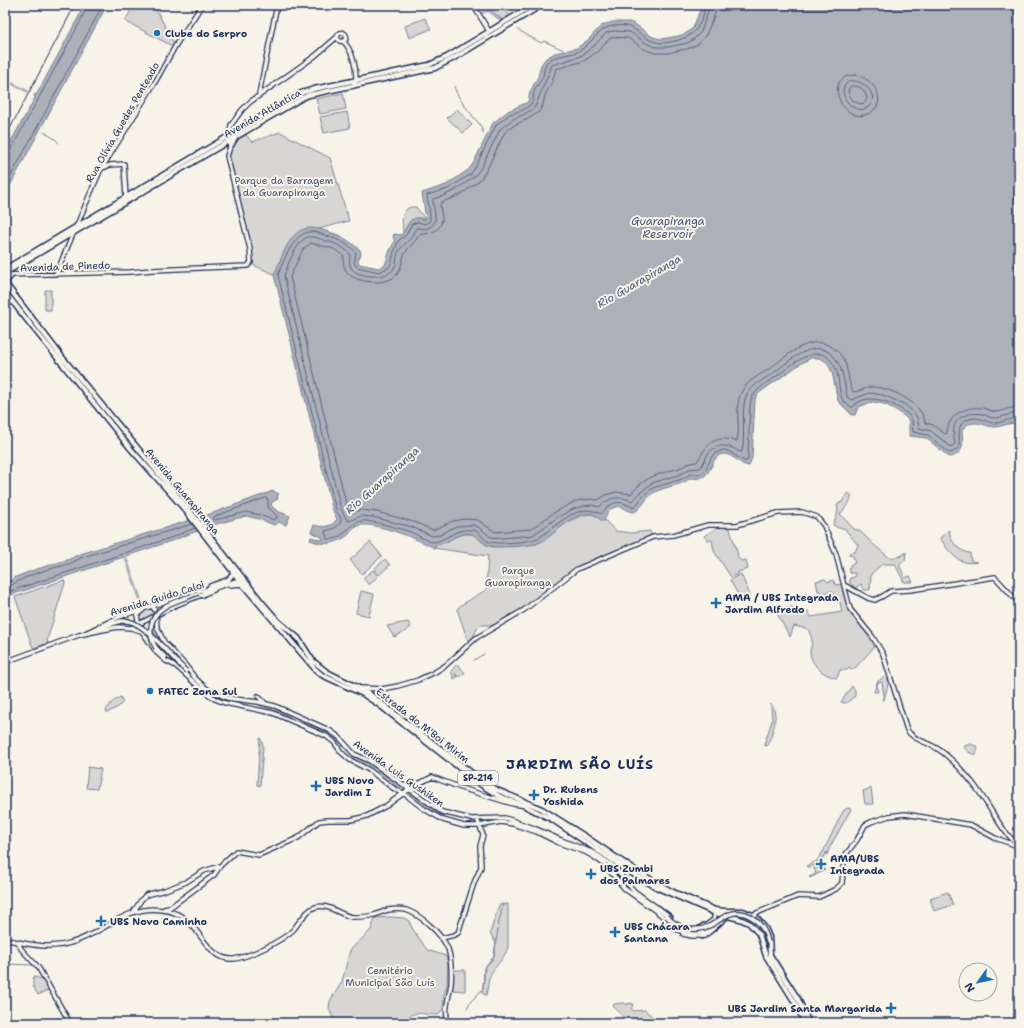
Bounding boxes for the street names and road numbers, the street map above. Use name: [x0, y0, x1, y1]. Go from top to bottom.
street label: Rua Olívia Guedes Penteado: [83, 60, 162, 185]
street label: Avenida Atlântica: [221, 86, 304, 141]
street label: Avenida de Pinedo: [20, 258, 110, 275]
street label: Avenida Guarapiranga: [143, 445, 223, 538]
street label: Avenida Guido Caloi: [108, 578, 206, 619]
street label: Estrada do M'Boi Mirim: [374, 685, 472, 766]
street label: Avenida Luis Gushiken: [351, 737, 447, 810]
road number: SP-214: [458, 771, 498, 785]

